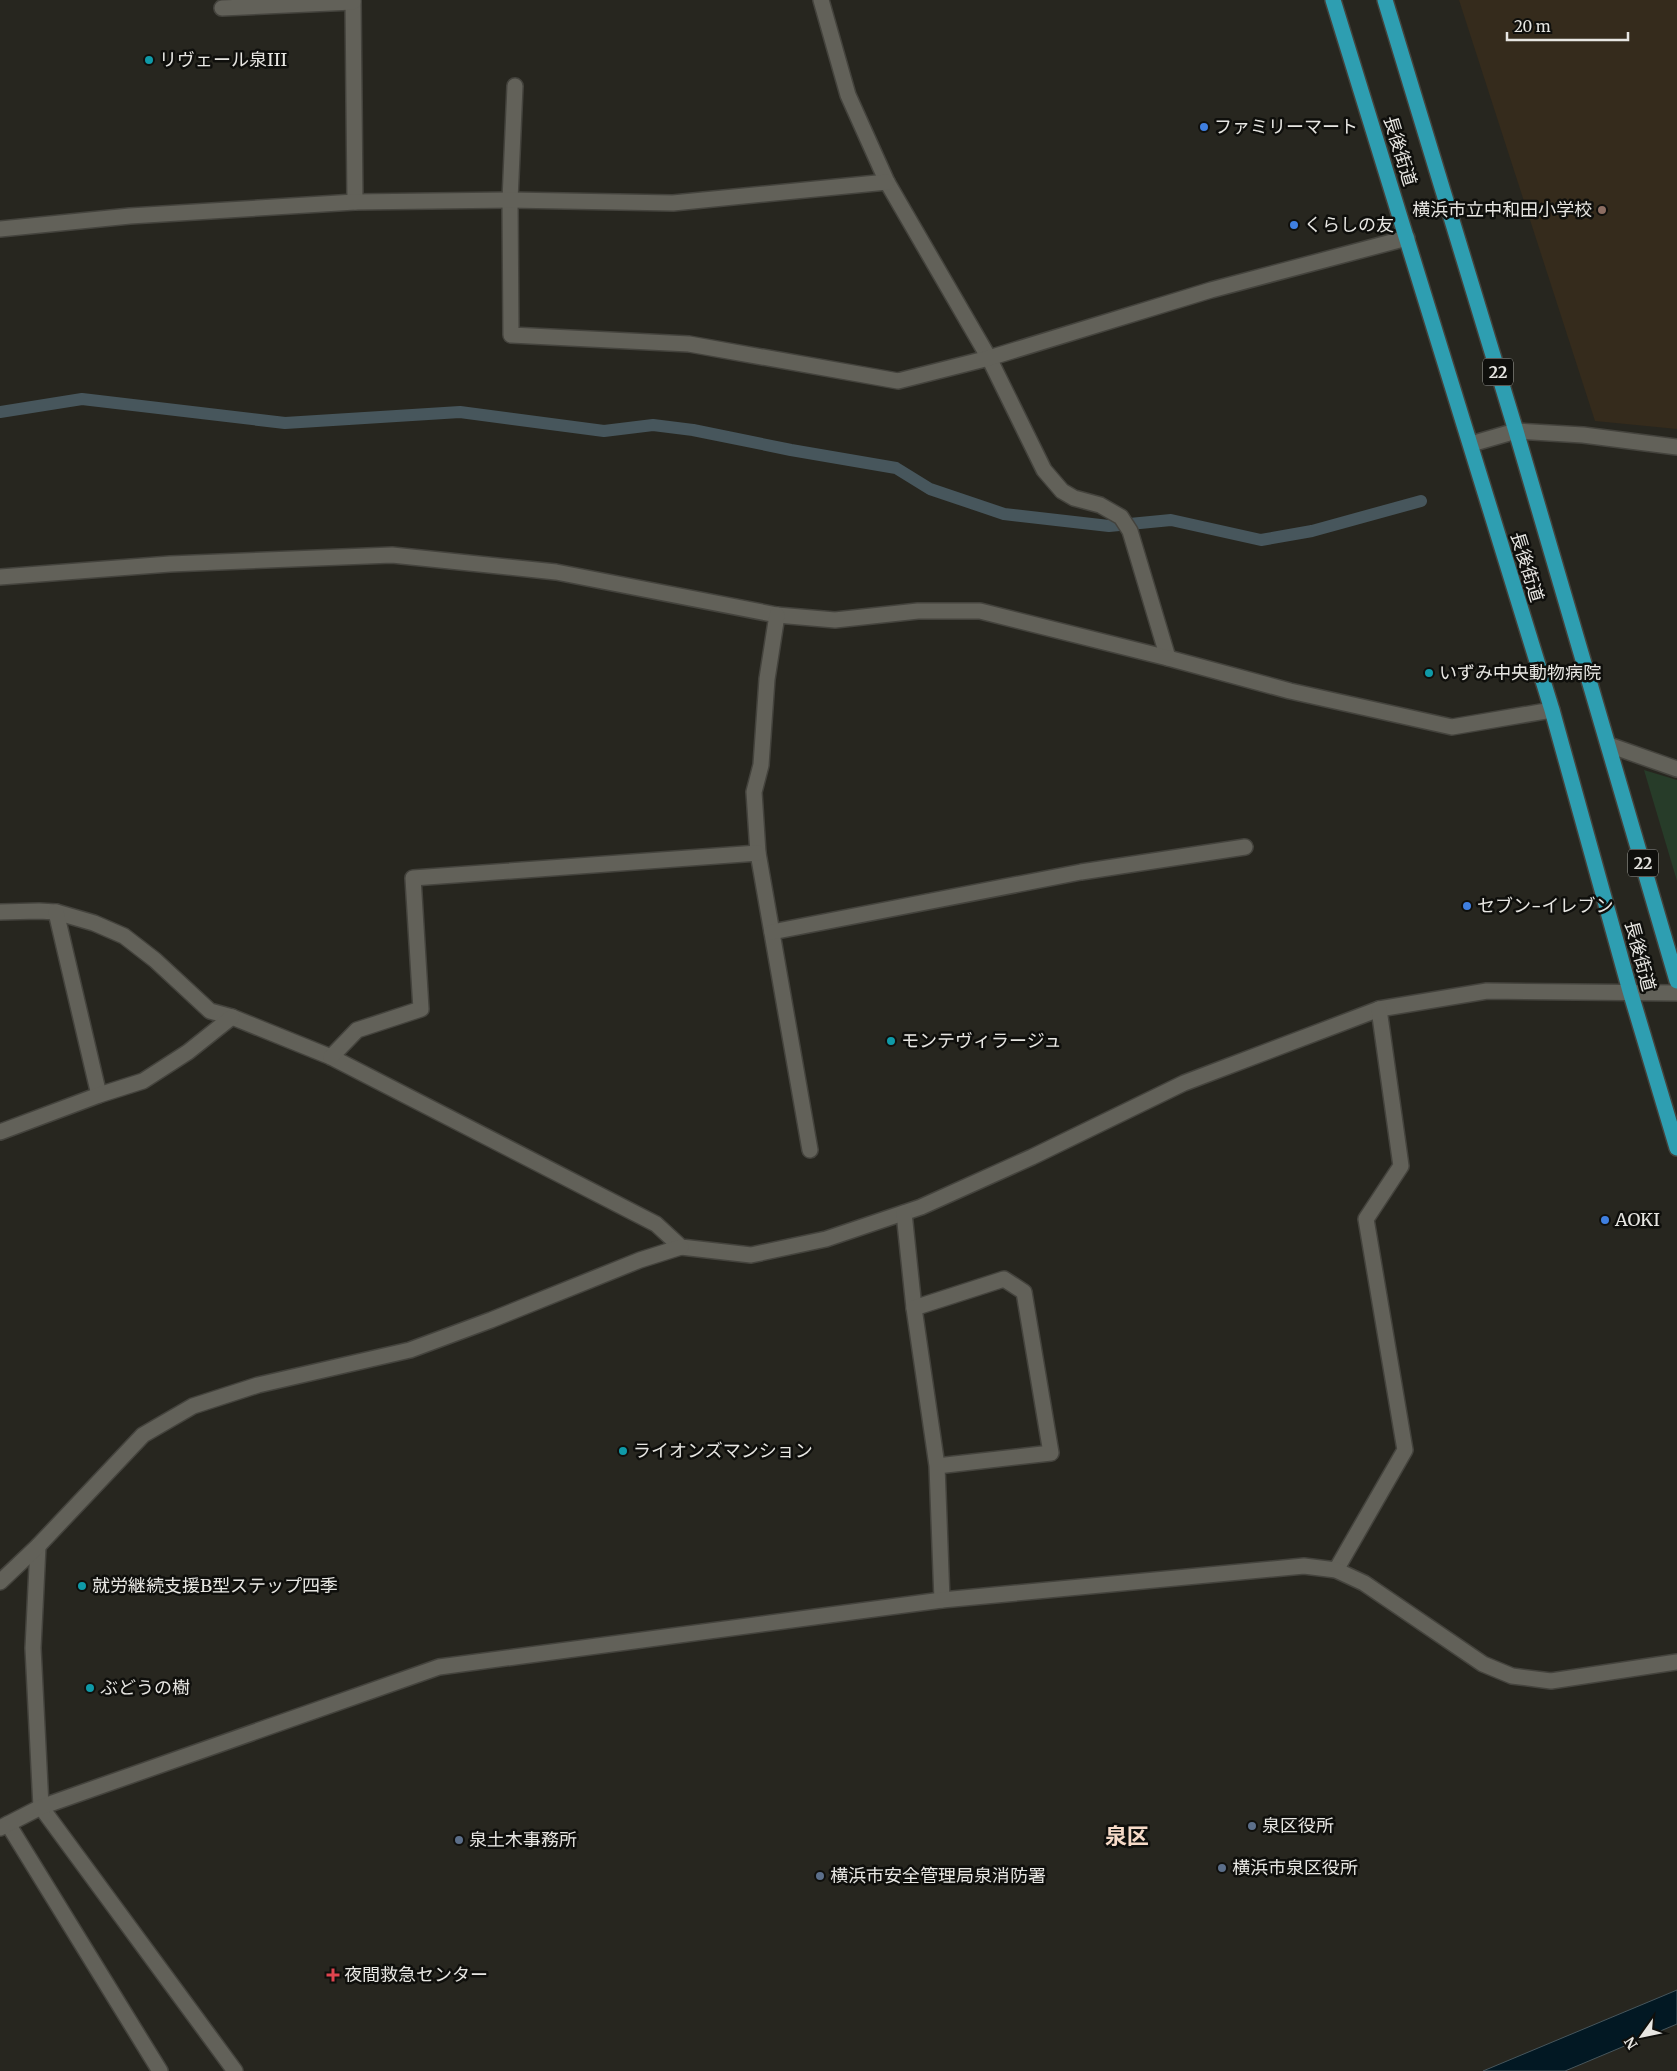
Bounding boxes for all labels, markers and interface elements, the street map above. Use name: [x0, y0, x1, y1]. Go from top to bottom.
scale bar: [1507, 10, 1628, 42]
text: 20 m: [1514, 17, 1551, 36]
place label: リヴェール泉III: [159, 48, 287, 71]
marker: リヴェール泉III: [143, 54, 155, 66]
street label: 長後街道: [1379, 113, 1422, 189]
place label: ファミリーマート: [1214, 115, 1358, 138]
marker: ファミリーマート: [1198, 121, 1210, 133]
place label: 横浜市立中和田小学校: [1412, 198, 1592, 221]
marker: 横浜市立中和田小学校: [1596, 204, 1608, 216]
place label: くらしの友: [1304, 213, 1394, 236]
marker: くらしの友: [1288, 219, 1300, 231]
road number: 22: [1483, 358, 1513, 386]
street label: 長後街道: [1506, 529, 1549, 605]
place label: いずみ中央動物病院: [1439, 661, 1601, 684]
marker: いずみ中央動物病院: [1423, 667, 1435, 679]
road number: 22: [1628, 850, 1658, 876]
place label: セブン-イレブン: [1477, 894, 1613, 917]
marker: セブン-イレブン: [1461, 900, 1473, 912]
street label: 長後街道: [1620, 918, 1661, 994]
place label: モンテヴィラージュ: [901, 1029, 1061, 1052]
marker: モンテヴィラージュ: [885, 1035, 897, 1047]
place label: AOKI: [1614, 1208, 1660, 1231]
marker: AOKI: [1599, 1214, 1611, 1226]
place label: ライオンズマンション: [633, 1439, 813, 1462]
marker: ライオンズマンション: [617, 1445, 629, 1457]
place label: 就労継続支援B型ステップ四季: [92, 1574, 338, 1597]
marker: 就労継続支援B型ステップ四季: [76, 1580, 88, 1592]
place label: ぶどうの樹: [100, 1676, 190, 1699]
marker: ぶどうの樹: [84, 1682, 96, 1694]
place label: 泉区役所: [1262, 1814, 1334, 1837]
marker: 泉区役所: [1246, 1820, 1258, 1832]
district label: 泉区: [1105, 1822, 1149, 1850]
place label: 泉土木事務所: [469, 1828, 577, 1851]
marker: 泉土木事務所: [453, 1834, 465, 1846]
place label: 横浜市泉区役所: [1232, 1856, 1358, 1879]
marker: 横浜市泉区役所: [1216, 1862, 1228, 1874]
place label: 横浜市安全管理局泉消防署: [830, 1864, 1046, 1887]
marker: 横浜市安全管理局泉消防署: [814, 1870, 826, 1882]
place label: 夜間救急センター: [344, 1963, 488, 1986]
marker: 夜間救急センター: [326, 1968, 340, 1982]
north arrow: [1617, 2011, 1667, 2061]
text: N: [1621, 2034, 1642, 2053]

